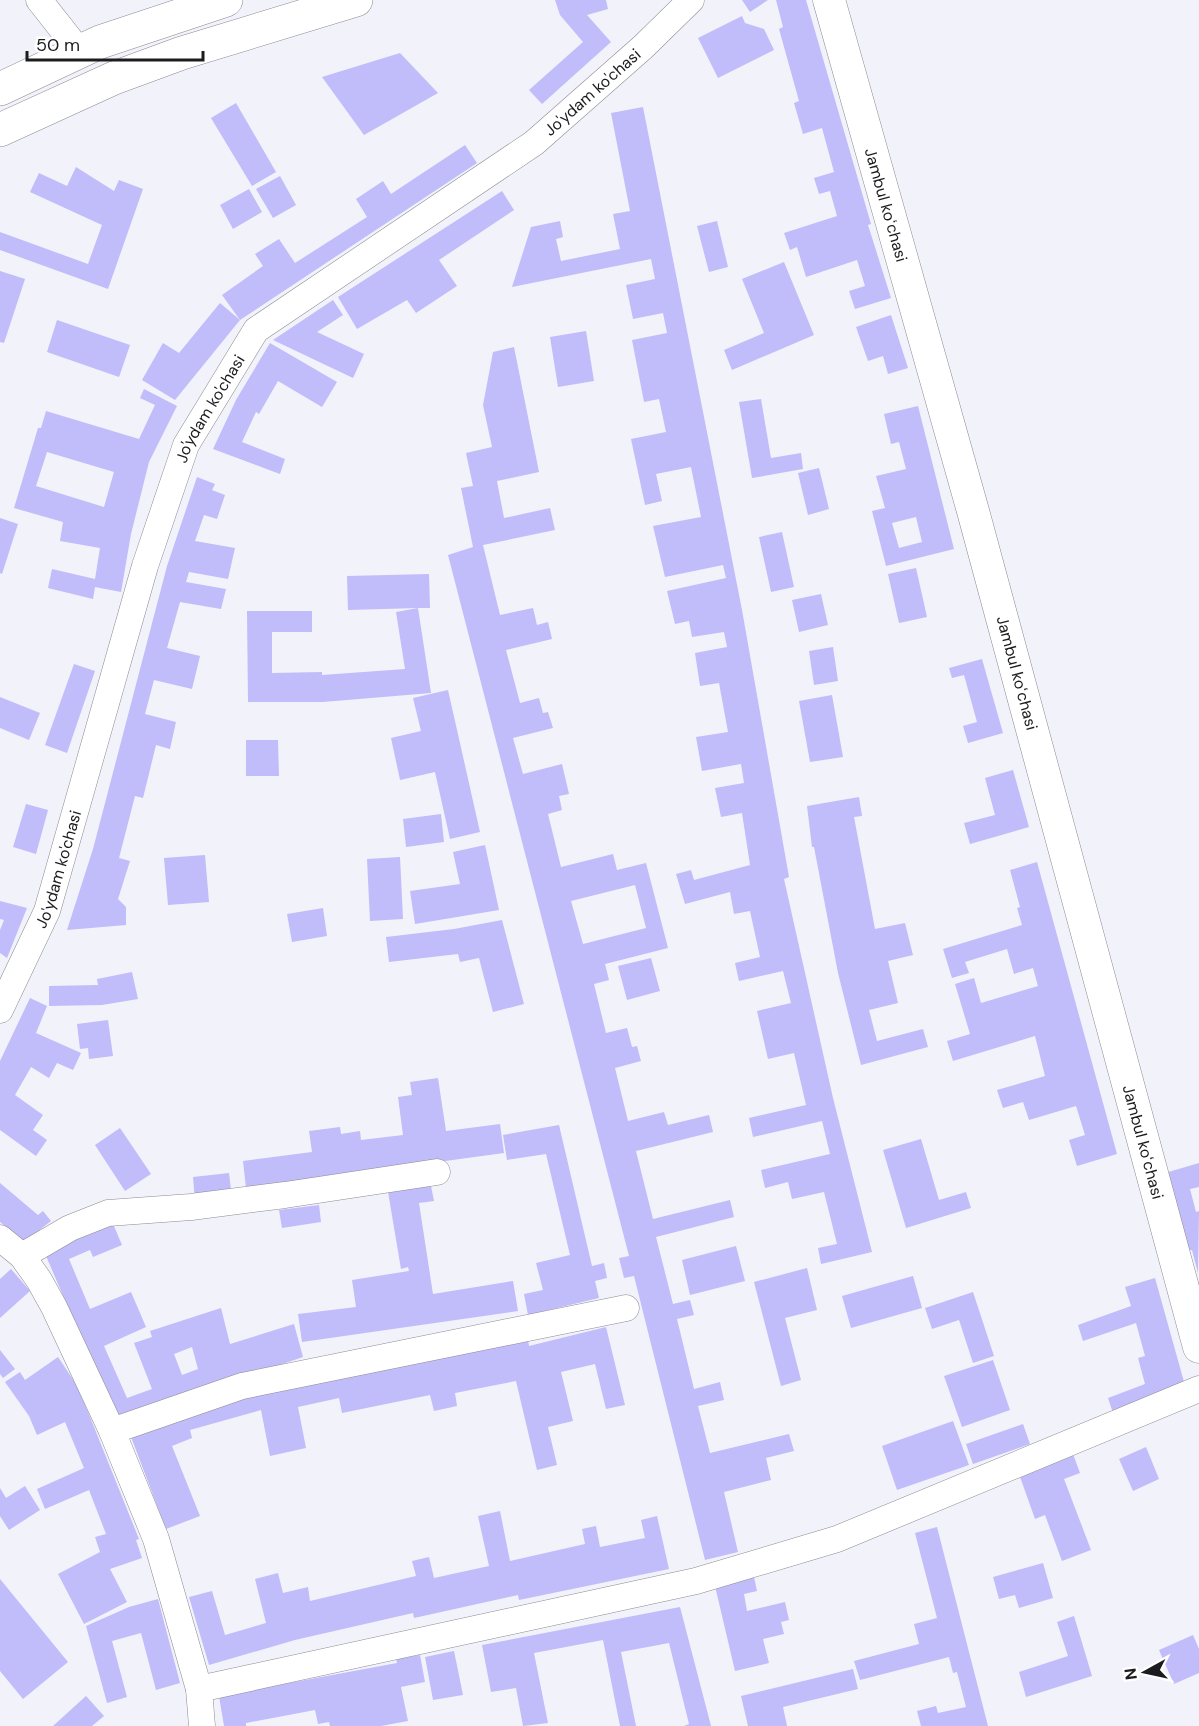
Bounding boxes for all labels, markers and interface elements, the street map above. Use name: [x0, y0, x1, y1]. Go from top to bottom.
scale bar: [27, 24, 202, 62]
text: 50 m: [36, 33, 80, 57]
street label: Jo'ydam ko'chasi: [539, 44, 645, 140]
street label: Jambul koʻchasi: [860, 146, 912, 264]
street label: Jo'ydam ko'chasi: [170, 351, 249, 465]
street label: Jambul koʻchasi: [992, 614, 1042, 732]
street label: Jo'ydam ko'chasi: [30, 808, 86, 931]
street label: Jambul koʻchasi: [1118, 1083, 1168, 1201]
north arrow: [1115, 1642, 1175, 1702]
text: N: [1119, 1667, 1142, 1681]

